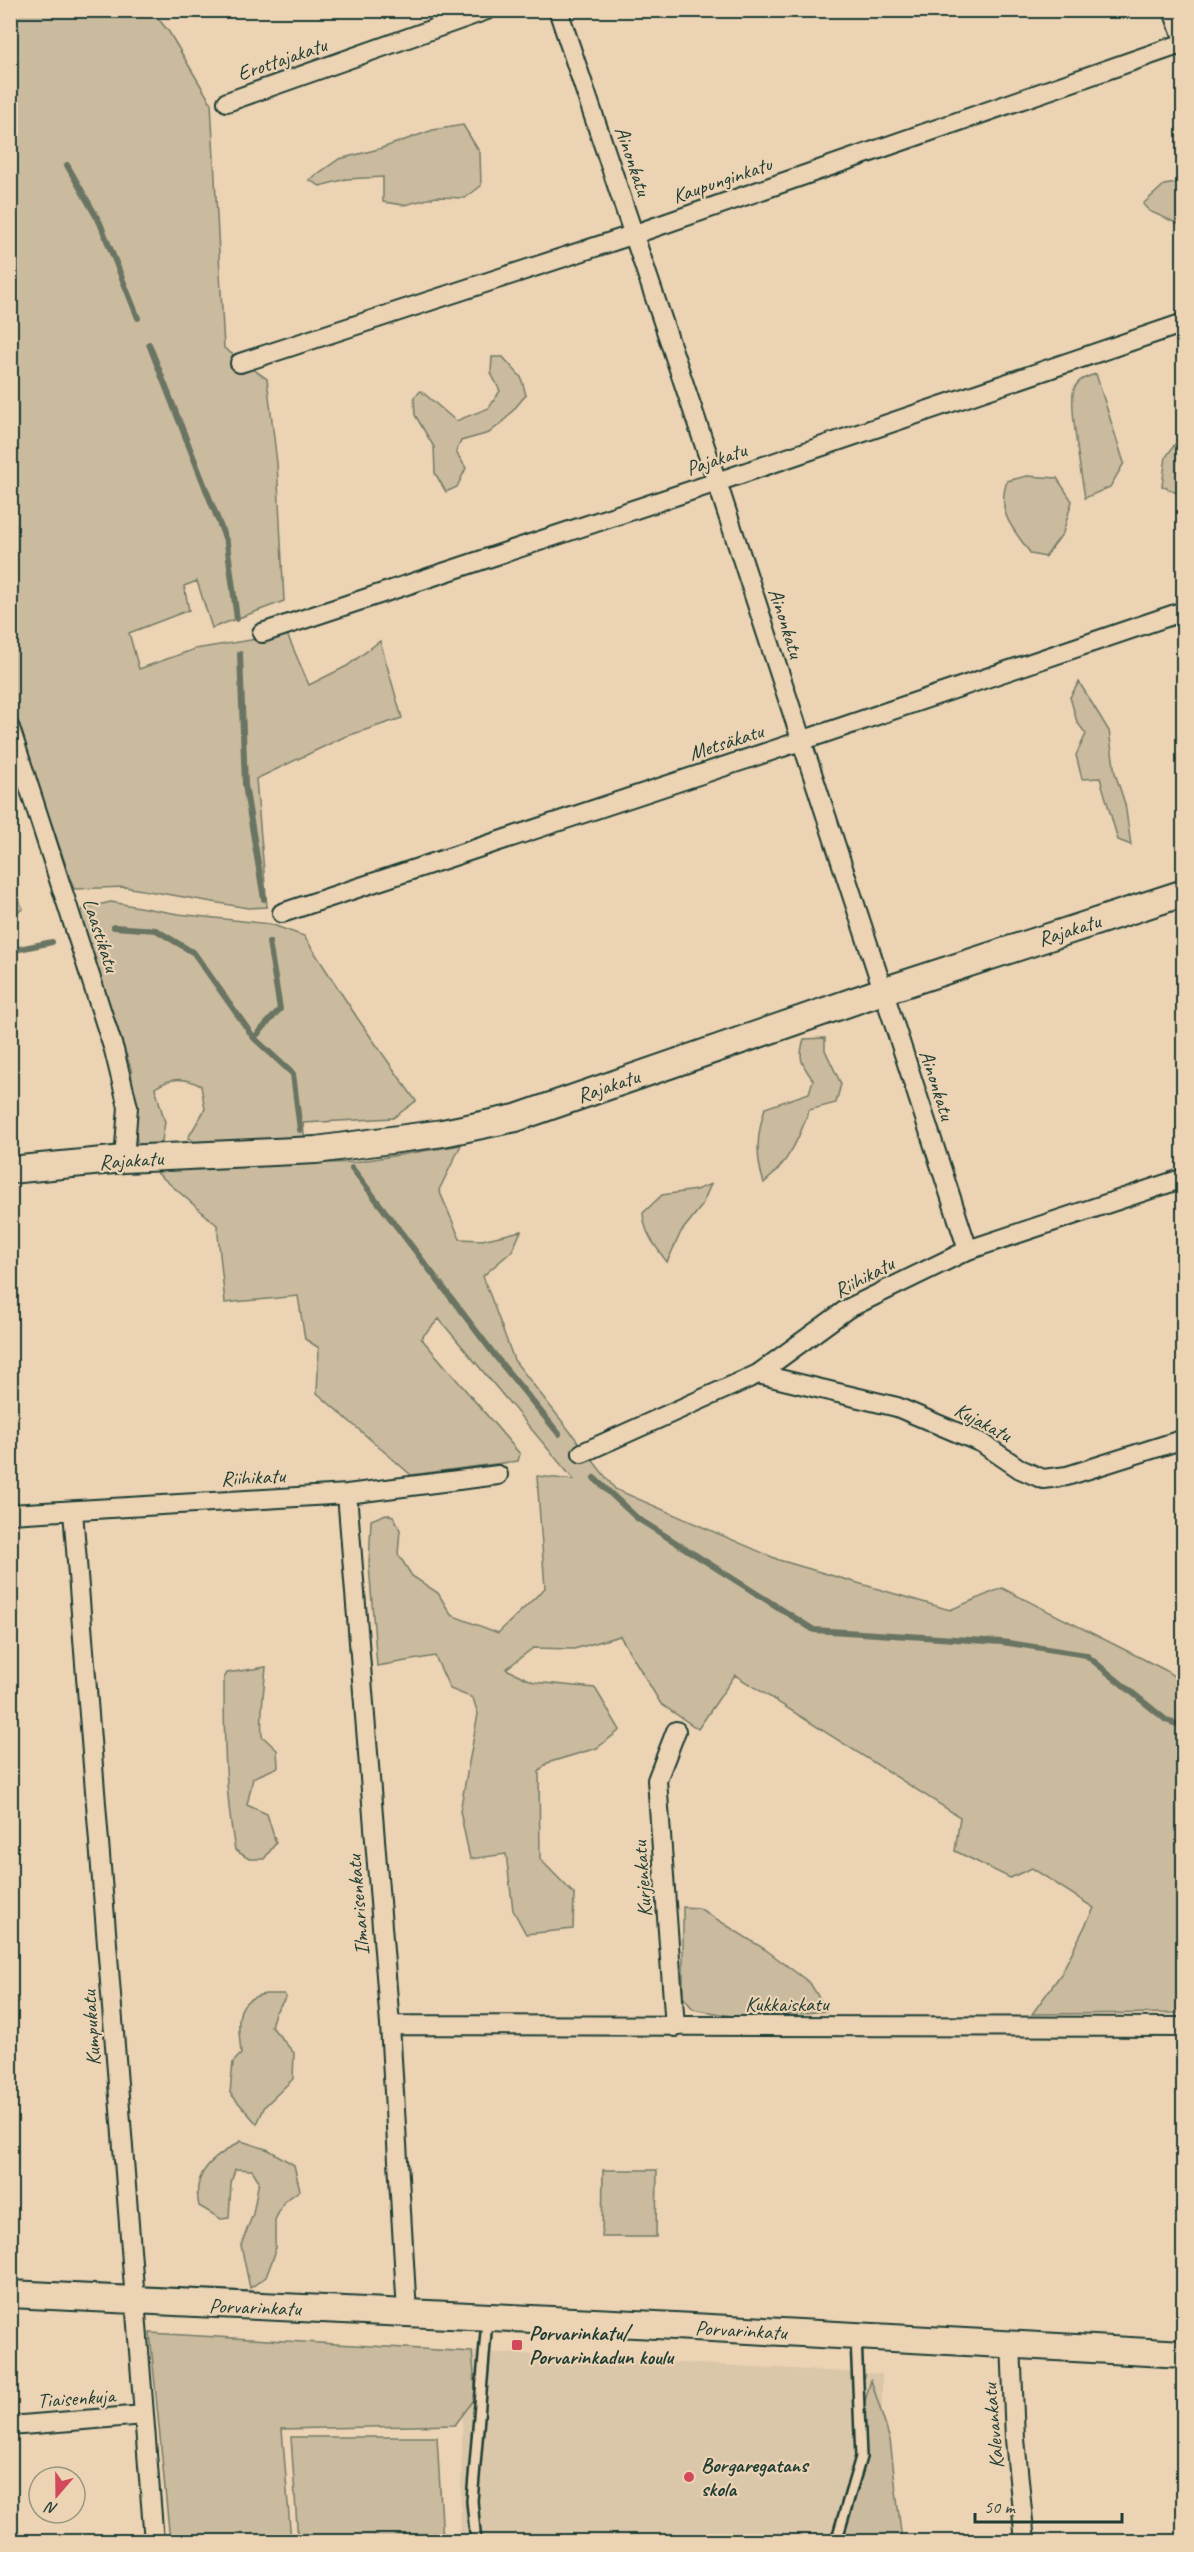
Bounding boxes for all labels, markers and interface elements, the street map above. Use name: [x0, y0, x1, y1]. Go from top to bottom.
street label: Erottajakatu: [234, 31, 331, 86]
street label: Ainonkatu: [609, 123, 657, 200]
street label: Kaupunginkatu: [669, 150, 776, 209]
street label: Pajakatu: [683, 436, 751, 481]
street label: Ainonkatu: [763, 585, 810, 662]
street label: Metsäkatu: [685, 717, 768, 766]
street label: Laastikatu: [77, 895, 126, 976]
street label: Rajakatu: [1035, 907, 1105, 952]
street label: Ainonkatu: [914, 1047, 961, 1124]
street label: Rajakatu: [574, 1063, 644, 1109]
street label: Rajakatu: [98, 1145, 165, 1175]
street label: Riihikatu: [829, 1250, 900, 1304]
street label: Kujakatu: [950, 1396, 1017, 1448]
street label: Riihikatu: [220, 1462, 287, 1492]
street label: Kurjenkatu: [626, 1839, 658, 1918]
street label: Ilmarisenkatu: [341, 1852, 375, 1956]
street label: Kumpukatu: [75, 1988, 107, 2067]
street label: Kukkaiskatu: [745, 1991, 830, 2017]
street label: Porvarinkatu: [209, 2292, 303, 2322]
street label: Porvarinkatu: [694, 2315, 789, 2345]
place label: Porvarinkatu/ Porvarinkadun koulu: [529, 2320, 675, 2370]
marker: Porvarinkatu/ Porvarinkadun koulu: [510, 2338, 524, 2352]
street label: Kalevankatu: [976, 2381, 1010, 2470]
street label: Tiaisenkuja: [36, 2382, 118, 2414]
place label: Borgaregatans skola: [701, 2452, 810, 2502]
north arrow: [27, 2465, 87, 2525]
marker: Borgaregatans skola: [682, 2470, 696, 2484]
scale bar: [975, 2486, 1122, 2524]
text: N: [41, 2496, 60, 2519]
text: 50 m: [984, 2496, 1017, 2518]

